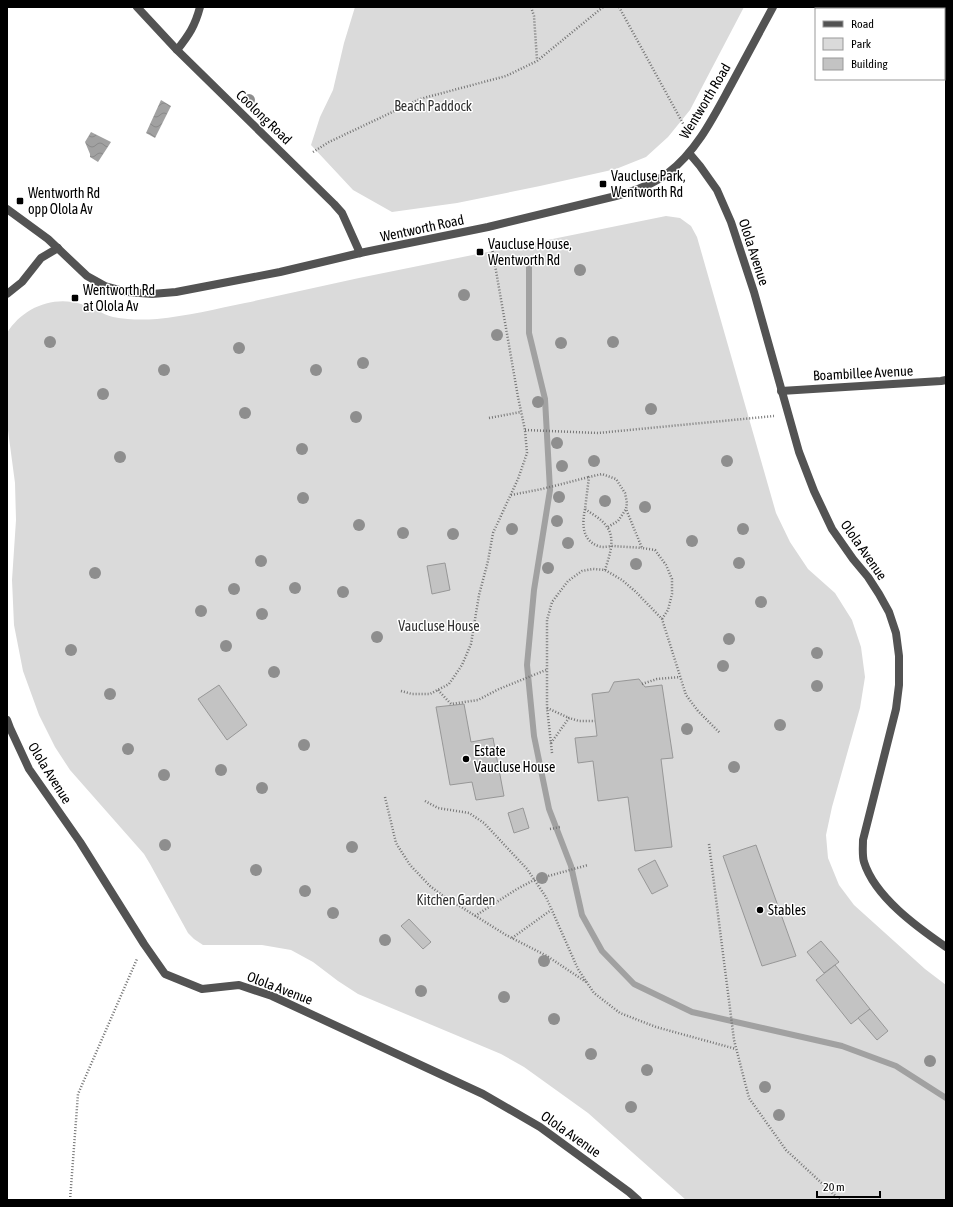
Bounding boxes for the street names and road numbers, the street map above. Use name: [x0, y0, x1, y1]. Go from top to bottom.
street label: Wentworth Road: [676, 60, 734, 142]
street label: Coolong Road: [233, 87, 295, 147]
street label: Wentworth Road: [379, 211, 465, 245]
street label: Olola Avenue: [736, 217, 772, 287]
street label: Boambillee Avenue: [813, 362, 913, 384]
street label: Olola Avenue: [838, 517, 890, 583]
street label: Olola Avenue: [25, 739, 75, 807]
street label: Olola Avenue: [245, 968, 315, 1008]
street label: Olola Avenue: [538, 1108, 604, 1160]

